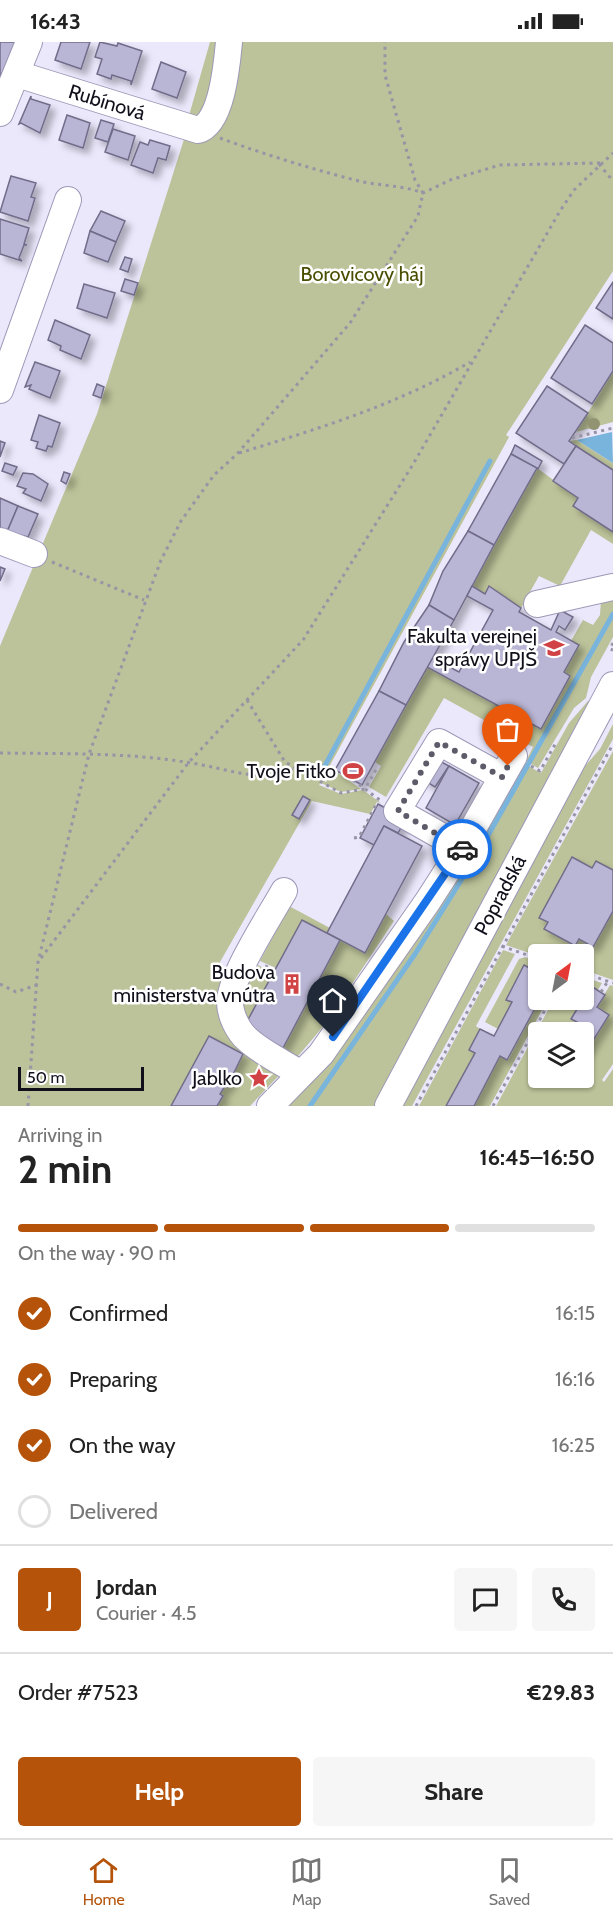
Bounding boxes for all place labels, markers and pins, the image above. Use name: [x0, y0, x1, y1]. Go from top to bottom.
place label: Fakulta verejnej správy UPJŠ: [407, 624, 537, 671]
school or university icon: Fakulta verejnej správy UPJŠ: [542, 636, 566, 660]
pin: [482, 704, 533, 766]
place label: Tvoje Fitko: [247, 759, 336, 783]
sports icon: Tvoje Fitko: [341, 759, 365, 783]
place label: Budova ministerstva vnútra: [113, 960, 275, 1007]
building icon: Budova ministerstva vnútra: [280, 972, 304, 996]
pin: [307, 975, 358, 1037]
place label: Jablko: [191, 1066, 242, 1090]
place icon: Jablko: [247, 1066, 271, 1090]

